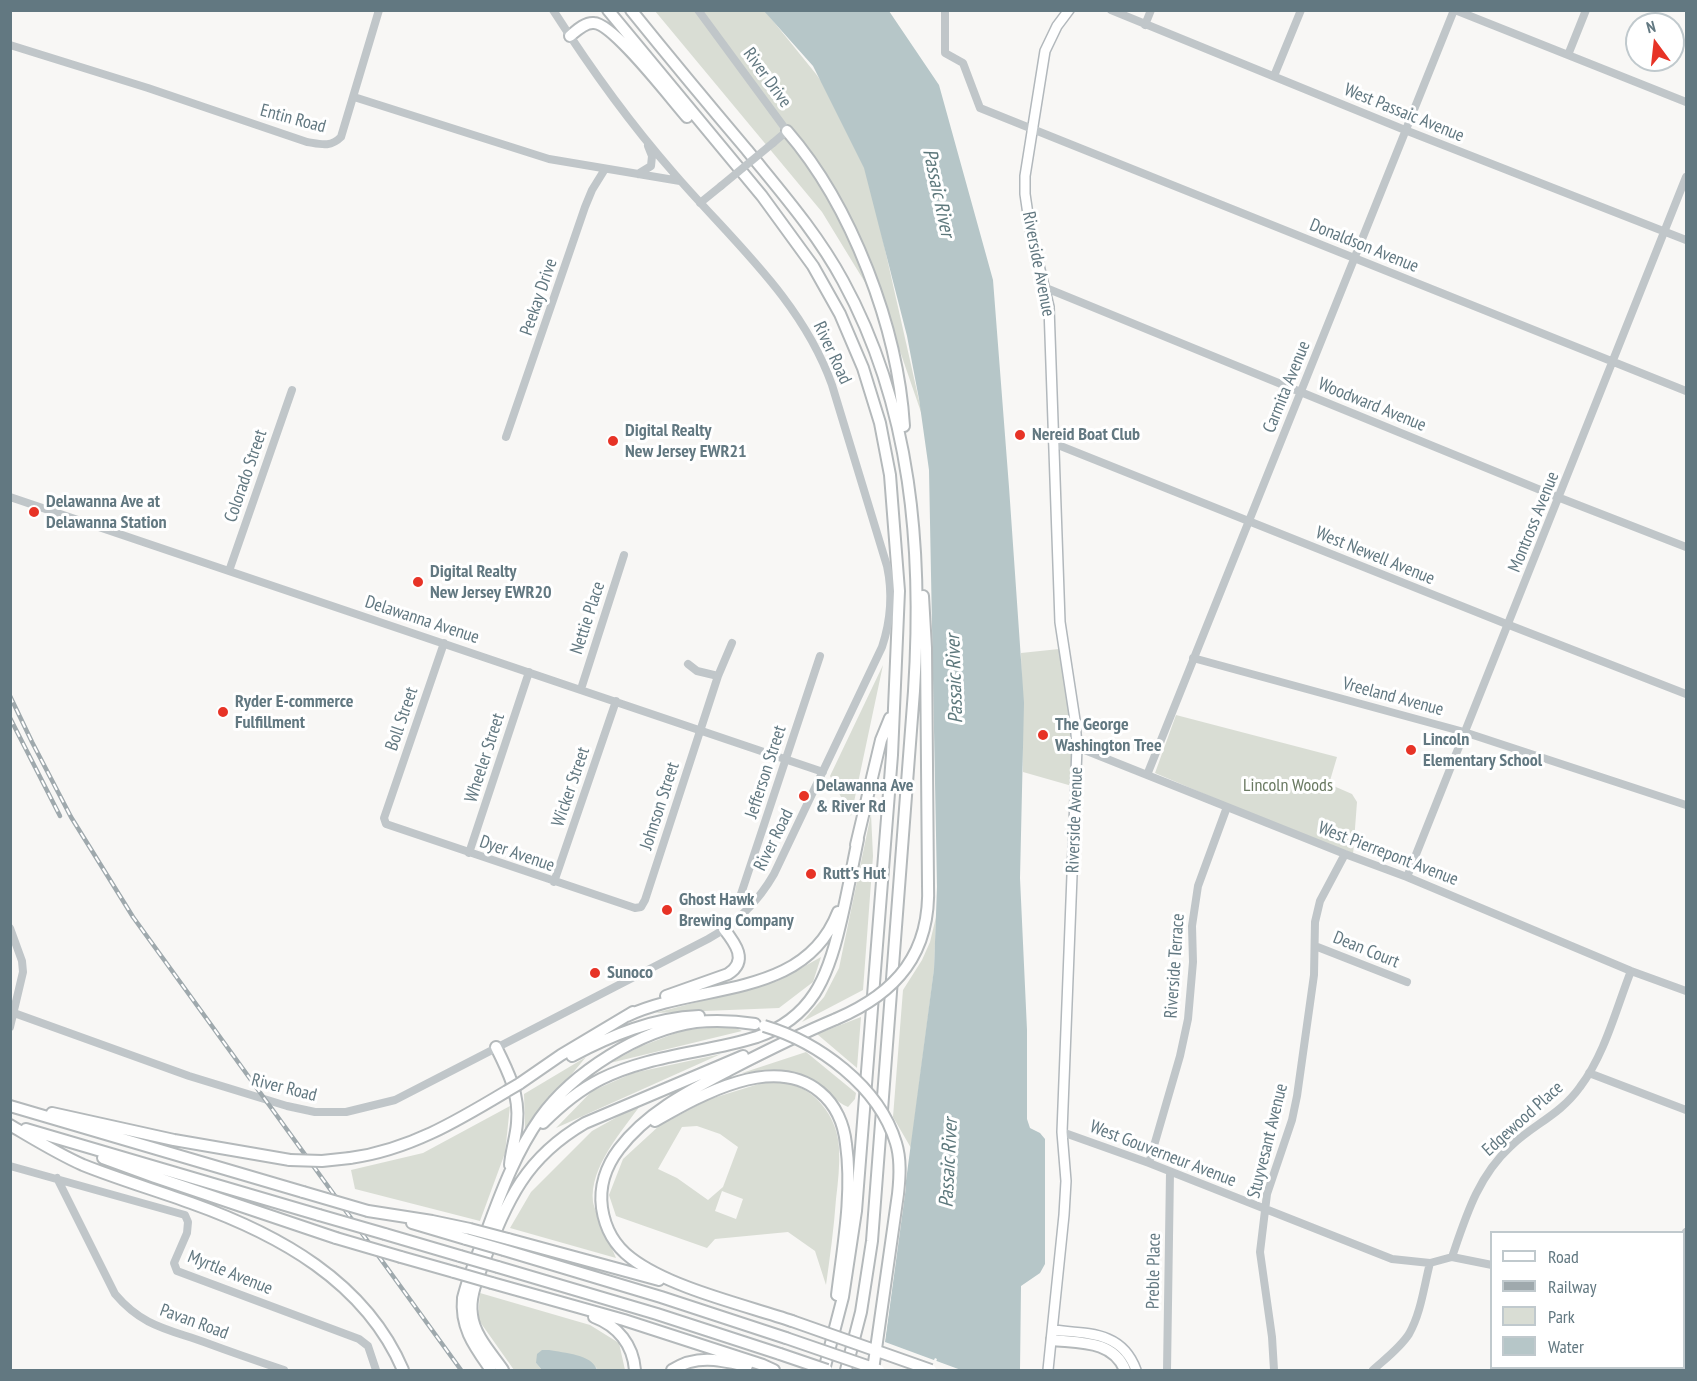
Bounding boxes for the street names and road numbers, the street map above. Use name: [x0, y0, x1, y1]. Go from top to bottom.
street label: River Drive: [738, 44, 796, 112]
street label: West Passaic Avenue: [1341, 79, 1467, 147]
street label: Entin Road: [258, 100, 328, 138]
street label: Riverside Avenue: [1017, 210, 1059, 318]
street label: Donaldson Avenue: [1306, 214, 1422, 278]
street label: Peekay Drive: [516, 256, 562, 338]
street label: River Road: [808, 318, 856, 388]
street label: Carmita Avenue: [1259, 338, 1315, 436]
street label: Woodward Avenue: [1315, 374, 1429, 436]
street label: Colorado Street: [220, 427, 272, 525]
street label: Montross Avenue: [1504, 469, 1564, 575]
street label: West Newell Avenue: [1312, 522, 1438, 590]
street label: Nettie Place: [566, 579, 610, 657]
street label: Delawanna Avenue: [362, 591, 482, 649]
street label: Vreeland Avenue: [1340, 673, 1446, 721]
street label: Boll Street: [381, 684, 423, 754]
street label: Wheeler Street: [460, 711, 510, 805]
street label: Jefferson Street: [741, 723, 791, 821]
street label: Wicker Street: [547, 744, 595, 830]
street label: Johnson Street: [636, 759, 684, 853]
street label: Riverside Avenue: [1062, 766, 1088, 874]
street label: River Road: [750, 805, 798, 875]
street label: West Pierrepont Avenue: [1315, 817, 1461, 891]
street label: Dyer Avenue: [477, 831, 557, 877]
street label: Riverside Terrace: [1161, 913, 1189, 1019]
street label: Dean Court: [1330, 927, 1402, 973]
street label: River Road: [249, 1069, 319, 1107]
street label: Edgewood Place: [1478, 1077, 1568, 1161]
street label: Stuyvesant Avenue: [1243, 1081, 1293, 1201]
street label: West Gouverneur Avenue: [1087, 1116, 1239, 1192]
street label: Preble Place: [1143, 1233, 1165, 1309]
street label: Myrtle Avenue: [184, 1246, 276, 1300]
street label: Pavan Road: [157, 1300, 231, 1344]

